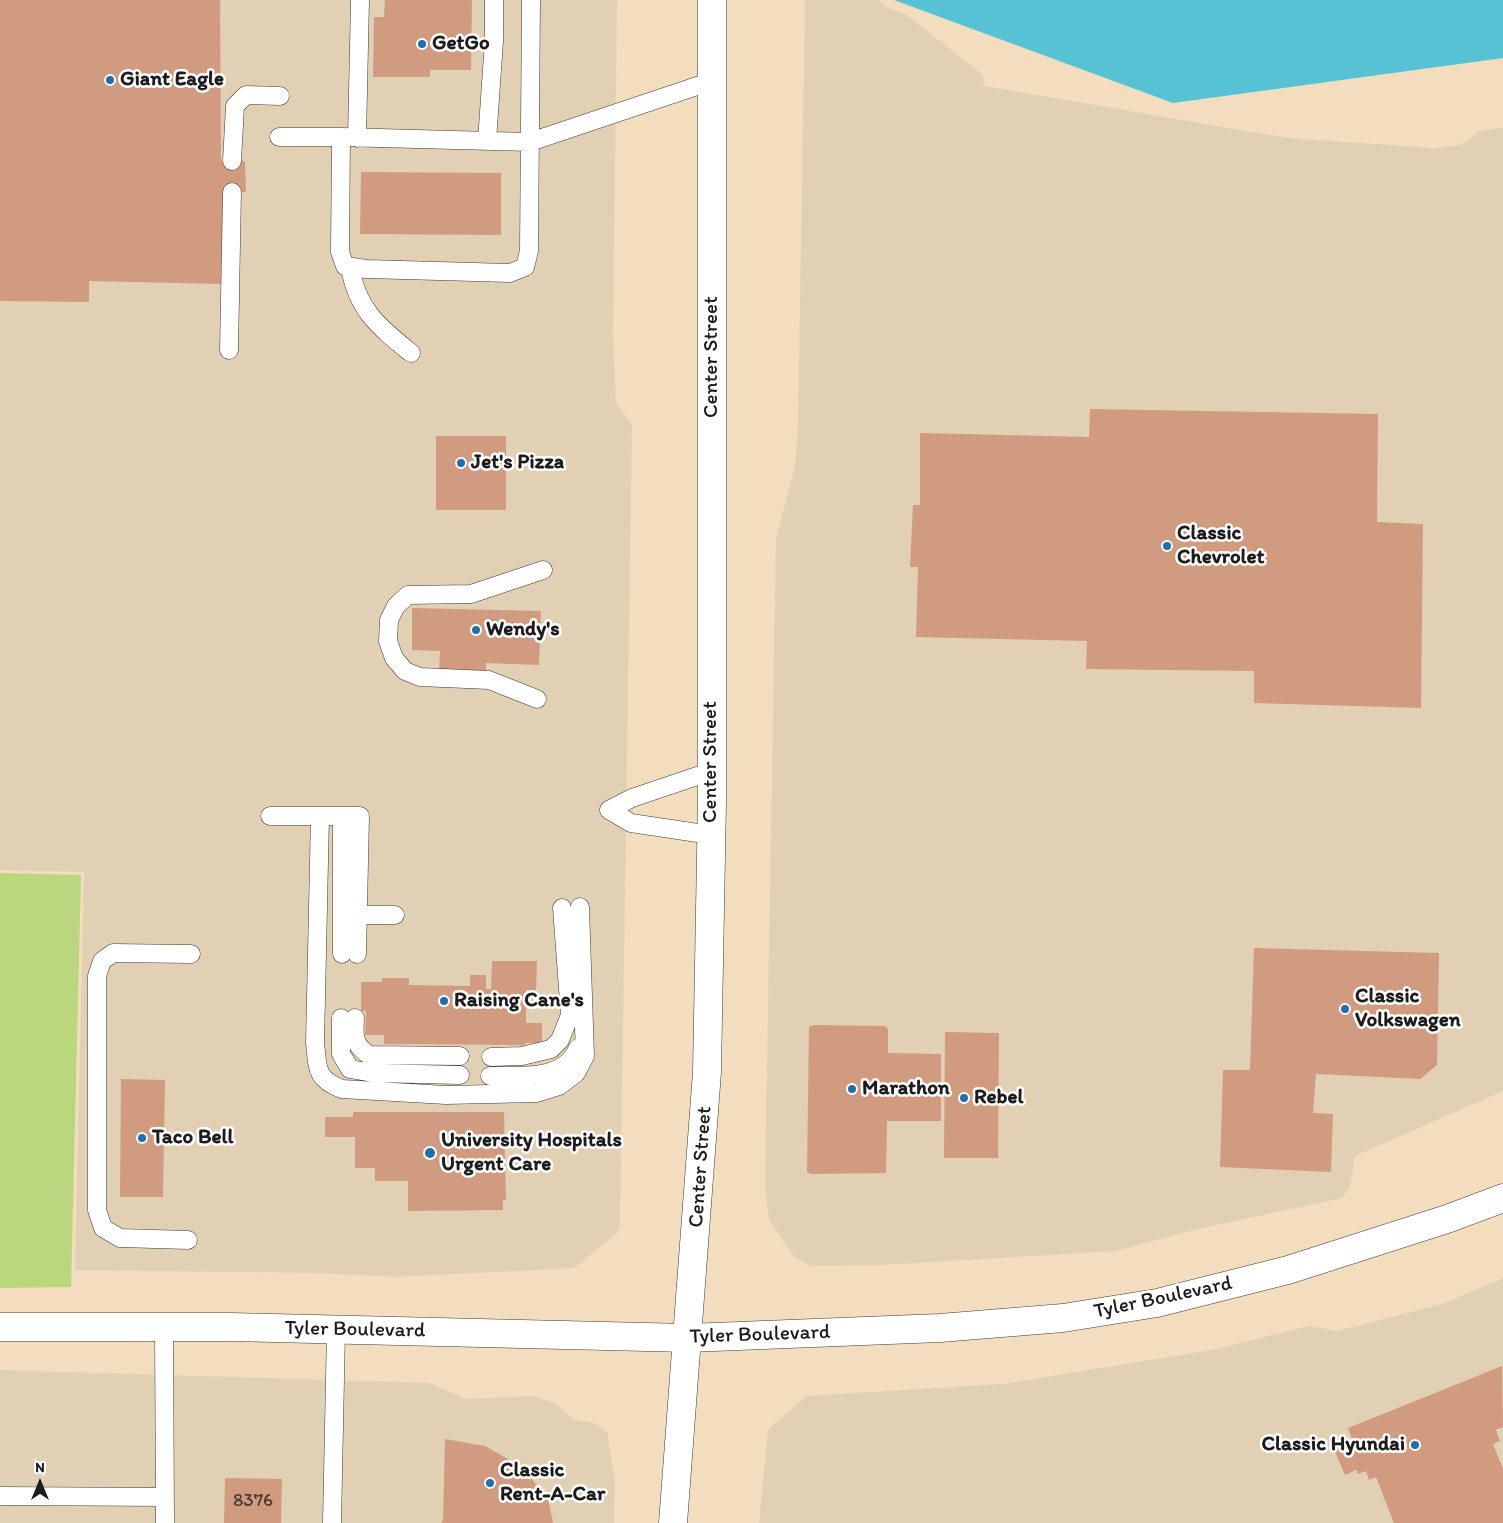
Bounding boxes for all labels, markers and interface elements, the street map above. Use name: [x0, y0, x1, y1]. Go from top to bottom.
place label: GetGo: [432, 31, 490, 57]
marker: GetGo: [416, 38, 428, 50]
place label: Giant Eagle: [120, 67, 224, 93]
marker: Giant Eagle: [104, 74, 116, 86]
street label: Center Street: [699, 296, 725, 418]
place label: Jet's Pizza: [471, 450, 564, 476]
marker: Jet's Pizza: [455, 457, 467, 469]
place label: Classic Chevrolet: [1177, 521, 1264, 571]
marker: Classic Chevrolet: [1161, 540, 1173, 552]
place label: Wendy's: [486, 617, 560, 643]
marker: Wendy's: [470, 624, 482, 636]
street label: Center Street: [698, 701, 724, 823]
place label: Classic Volkswagen: [1355, 984, 1461, 1034]
place label: Raising Cane's: [454, 988, 584, 1014]
marker: Raising Cane's: [438, 995, 450, 1007]
marker: Classic Volkswagen: [1339, 1003, 1351, 1015]
place label: Marathon: [862, 1076, 950, 1102]
marker: Marathon: [846, 1083, 858, 1095]
place label: Rebel: [974, 1085, 1023, 1111]
marker: Rebel: [958, 1092, 970, 1104]
street label: Center Street: [684, 1105, 718, 1229]
place label: Taco Bell: [152, 1125, 233, 1151]
place label: University Hospitals Urgent Care: [441, 1128, 622, 1178]
marker: Taco Bell: [136, 1132, 148, 1144]
marker: University Hospitals Urgent Care: [423, 1146, 437, 1160]
street label: Tyler Boulevard: [1091, 1271, 1235, 1325]
street label: Tyler Boulevard: [284, 1316, 426, 1344]
street label: Tyler Boulevard: [689, 1320, 831, 1350]
place label: Classic Hyundai: [1262, 1432, 1405, 1458]
marker: Classic Hyundai: [1409, 1439, 1421, 1451]
north arrow: [15, 1458, 65, 1508]
place label: Classic Rent-A-Car: [500, 1458, 605, 1508]
text: N: [35, 1459, 45, 1476]
marker: Classic Rent-A-Car: [484, 1477, 496, 1489]
house number: 8376: [233, 1490, 273, 1512]

